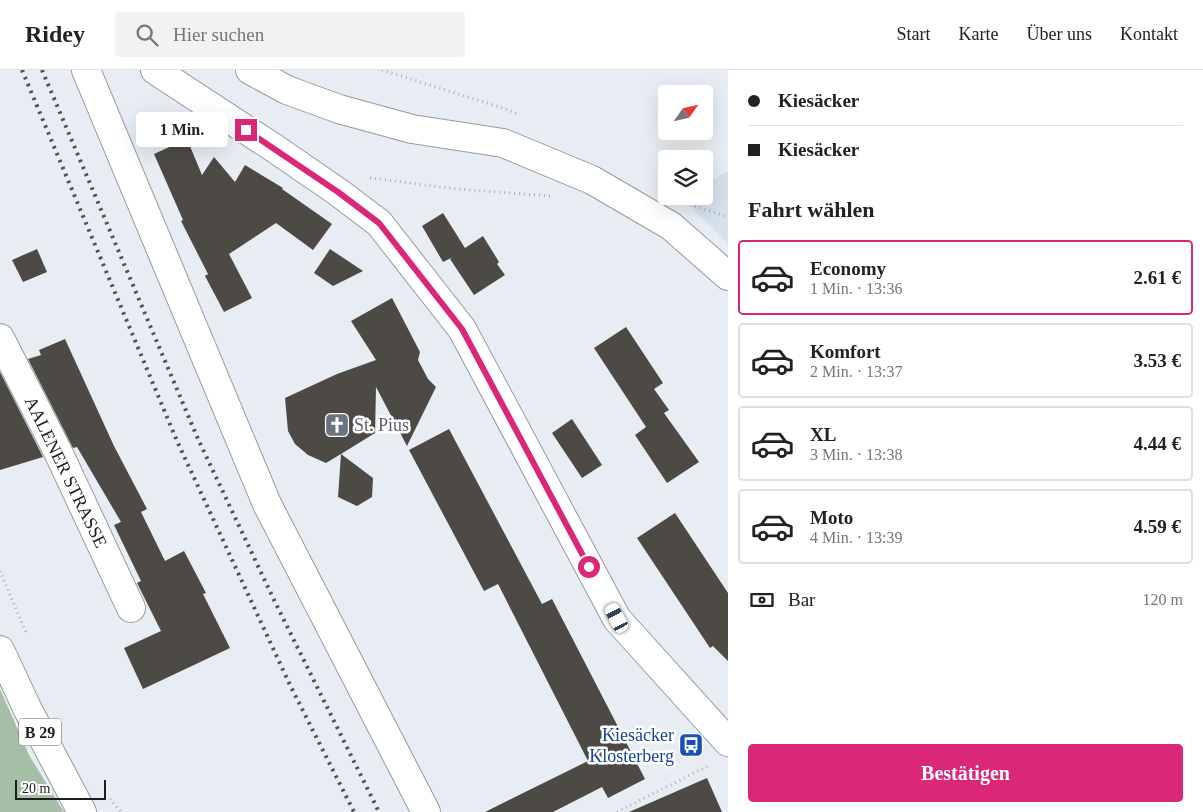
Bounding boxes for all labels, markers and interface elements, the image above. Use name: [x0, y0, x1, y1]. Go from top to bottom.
search box: [115, 12, 465, 57]
text: Ridey: [25, 21, 85, 47]
icon: search: [133, 21, 161, 49]
text: Hier suchen: [173, 24, 264, 45]
text: Start: [897, 24, 931, 44]
text: Karte: [959, 24, 999, 44]
text: Über uns: [1027, 24, 1092, 44]
text: Kontakt: [1120, 24, 1178, 44]
north arrow: [658, 85, 712, 140]
map controls: [658, 85, 713, 205]
text: Kiesäcker: [778, 90, 859, 111]
callout: 1 Min.: [136, 112, 228, 148]
route end: [235, 119, 257, 141]
text: 1 Min.: [160, 121, 204, 138]
text: Kiesäcker: [778, 139, 859, 160]
button: layers: [658, 150, 713, 205]
text: Fahrt wählen: [748, 197, 875, 222]
icon: car: [750, 255, 795, 300]
text: Economy: [810, 258, 886, 279]
text: 2.61 €: [1134, 267, 1181, 288]
text: 1 Min. · 13:36: [810, 280, 902, 297]
icon: car: [750, 338, 795, 383]
text: Komfort: [810, 341, 881, 362]
text: 3.53 €: [1134, 350, 1181, 371]
text: 2 Min. · 13:37: [810, 363, 902, 380]
street label: AALENER STRASSE: [21, 393, 111, 551]
church icon: St. Pius: [324, 412, 350, 438]
place label: St. Pius: [354, 415, 409, 435]
icon: car: [750, 421, 795, 466]
text: XL: [810, 424, 836, 445]
text: 4.44 €: [1134, 433, 1181, 454]
text: 3 Min. · 13:38: [810, 446, 902, 463]
icon: car: [750, 504, 795, 549]
text: Moto: [810, 507, 853, 528]
text: 4.59 €: [1134, 516, 1181, 537]
text: 4 Min. · 13:39: [810, 529, 902, 546]
route start: [578, 556, 600, 578]
icon: cash: [748, 586, 776, 614]
text: Bar: [788, 589, 815, 610]
text: 120 m: [1143, 591, 1183, 608]
car: [603, 601, 630, 635]
road number: B 29: [19, 719, 61, 746]
place label: Kiesäcker Klosterberg: [589, 725, 674, 766]
bus stop icon: Kiesäcker Klosterberg: [678, 732, 704, 758]
button: Bestätigen: [748, 744, 1183, 802]
scale bar: [15, 777, 106, 800]
text: 20 m: [22, 781, 50, 796]

